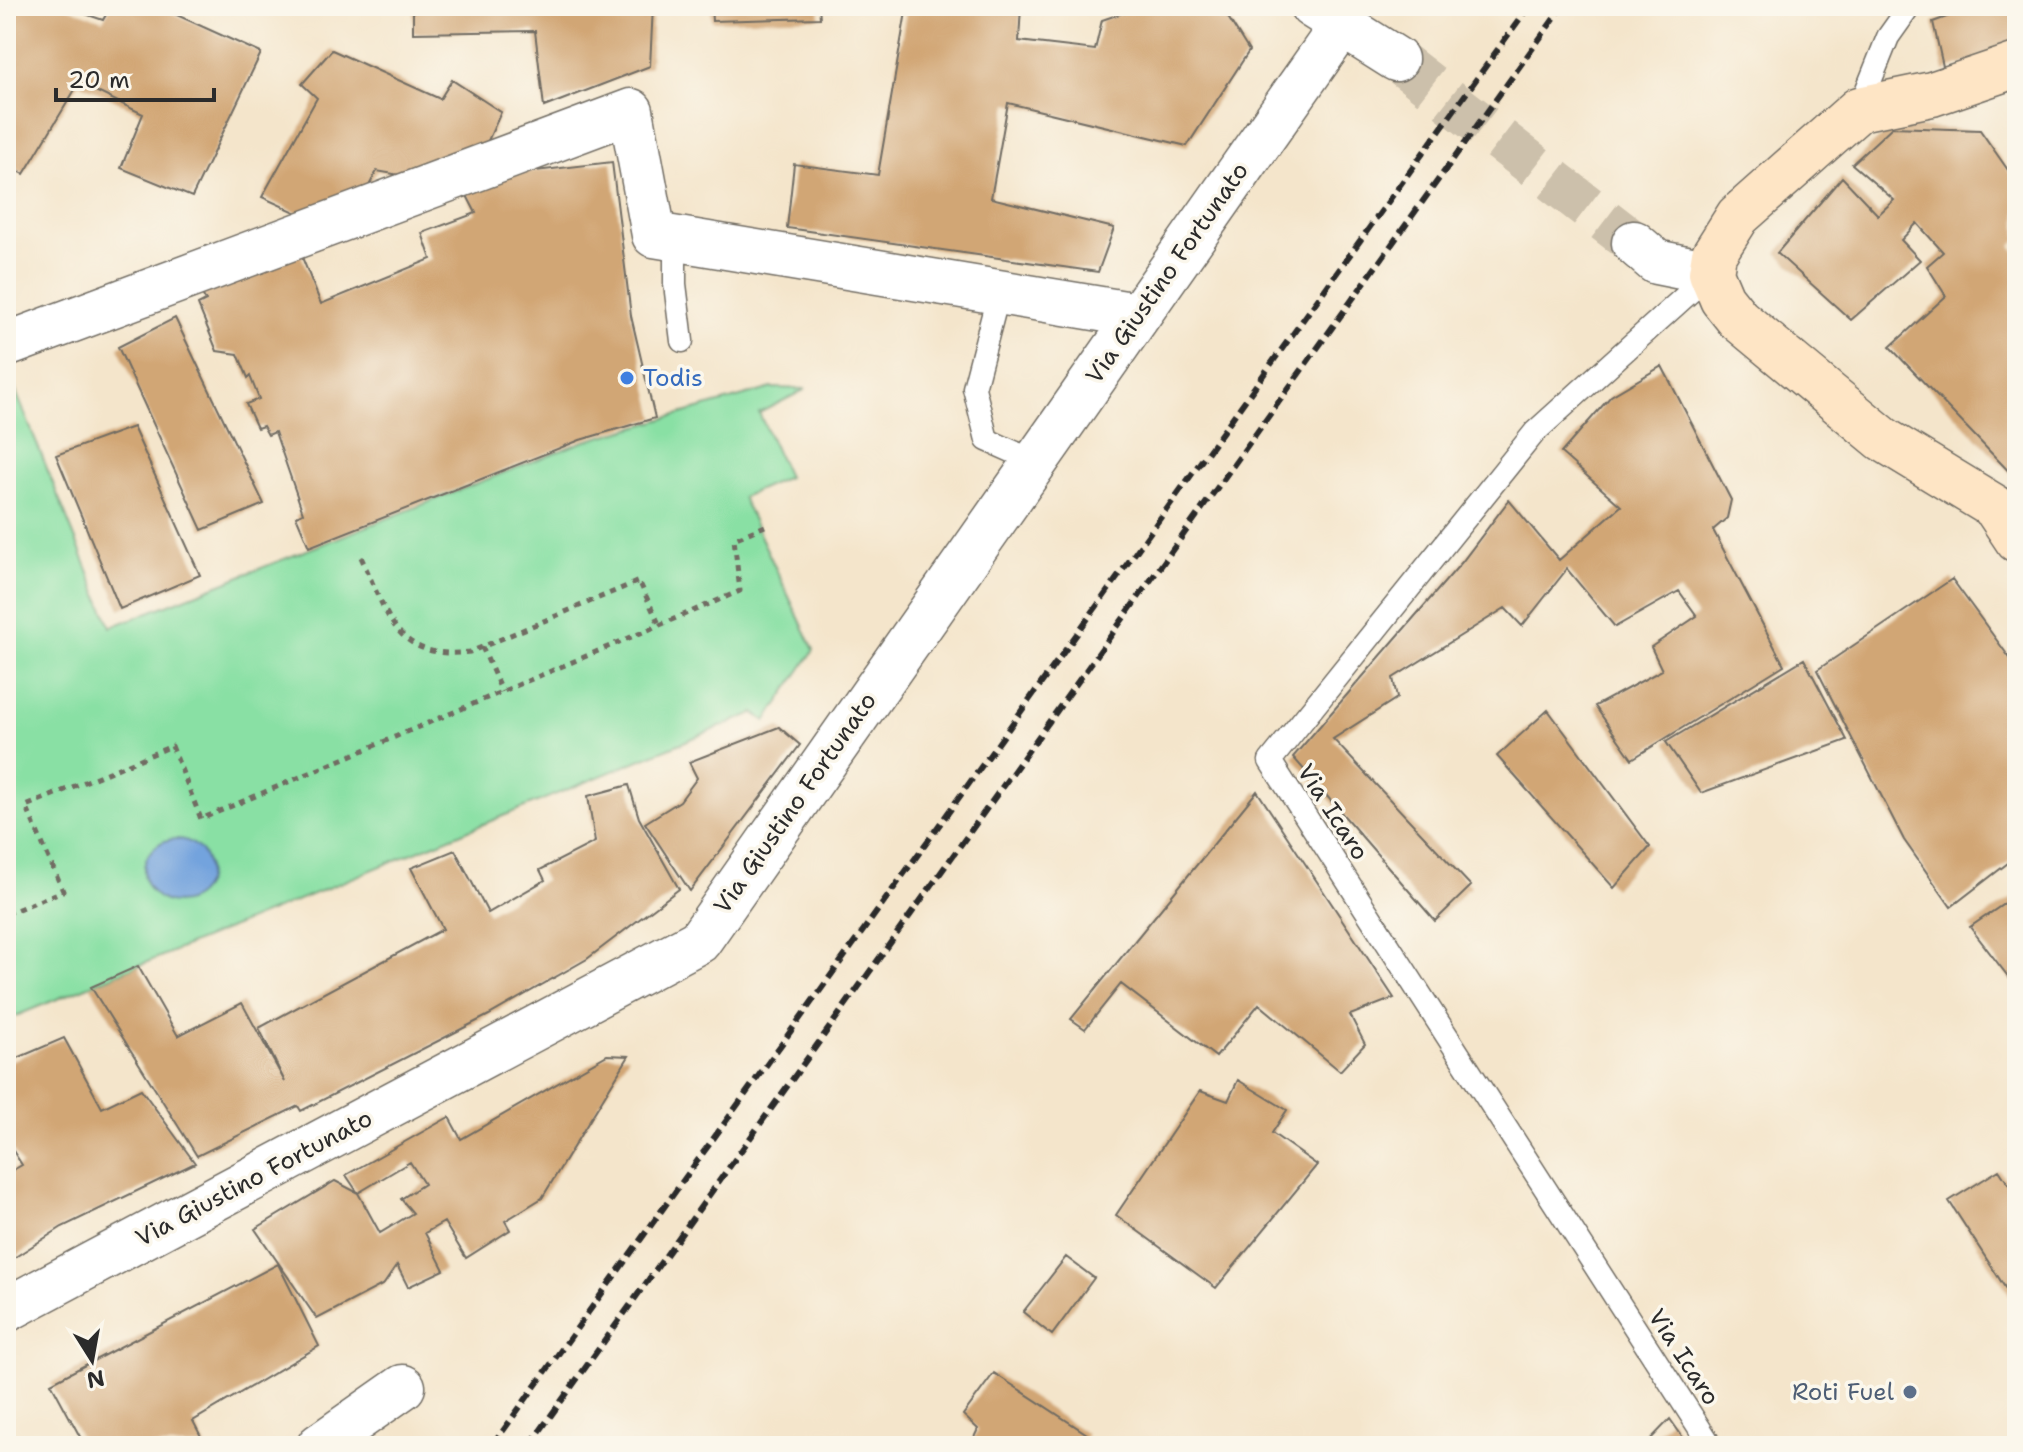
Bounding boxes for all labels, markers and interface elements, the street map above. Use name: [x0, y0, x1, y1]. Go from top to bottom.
scale bar: [56, 52, 214, 102]
text: 20 m: [68, 64, 130, 96]
street label: Via Giustino Fortunato: [1078, 156, 1256, 390]
place label: Todis: [643, 362, 703, 394]
marker: Todis: [618, 369, 636, 387]
street label: Via Giustino Fortunato: [706, 686, 884, 920]
street label: Via Icaro: [1290, 758, 1376, 866]
street label: Via Giustino Fortunato: [130, 1102, 378, 1254]
street label: Via Icaro: [1641, 1303, 1727, 1411]
north arrow: [52, 1320, 132, 1400]
text: N: [84, 1363, 107, 1395]
place label: Roti Fuel: [1792, 1376, 1895, 1408]
marker: Roti Fuel: [1901, 1383, 1919, 1401]

